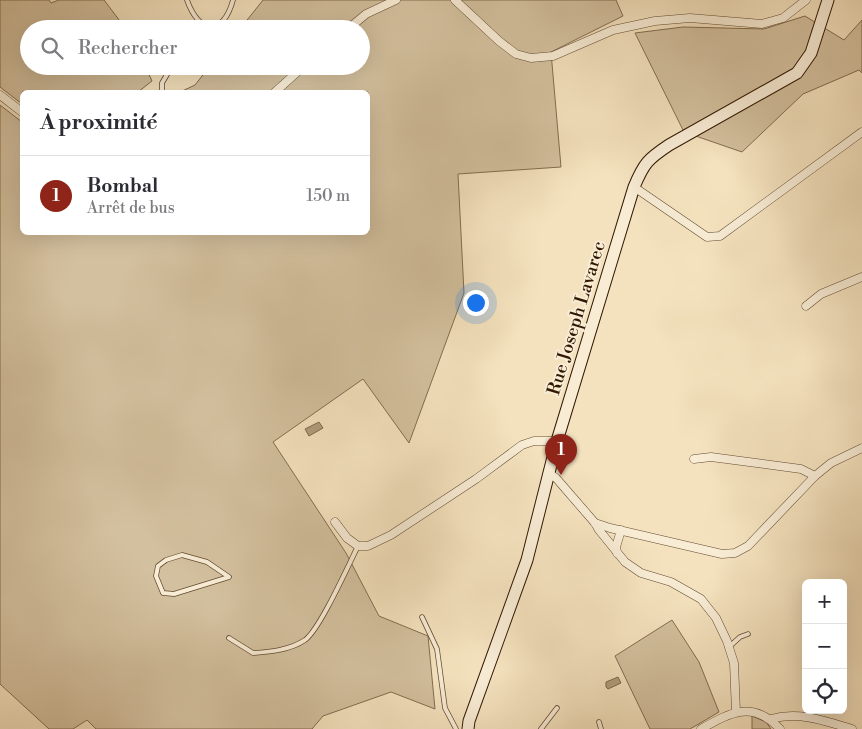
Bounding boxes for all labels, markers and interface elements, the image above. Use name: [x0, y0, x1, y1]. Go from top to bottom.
search box: [20, 20, 370, 75]
icon: search: [38, 34, 66, 62]
text: Rechercher: [78, 36, 177, 60]
text: À proximité: [40, 110, 157, 136]
text: Bombal: [87, 174, 158, 198]
text: 1: [52, 186, 60, 206]
text: 150 m: [306, 186, 350, 206]
text: Arrêt de bus: [87, 198, 175, 218]
street label: Rue Joseph Lavarec: [542, 238, 611, 398]
your location: [463, 290, 489, 316]
pin: 1: [545, 434, 577, 475]
map controls: [802, 579, 847, 714]
button: +: [802, 579, 847, 624]
button: −: [802, 624, 847, 669]
button: locate: [802, 669, 847, 714]

